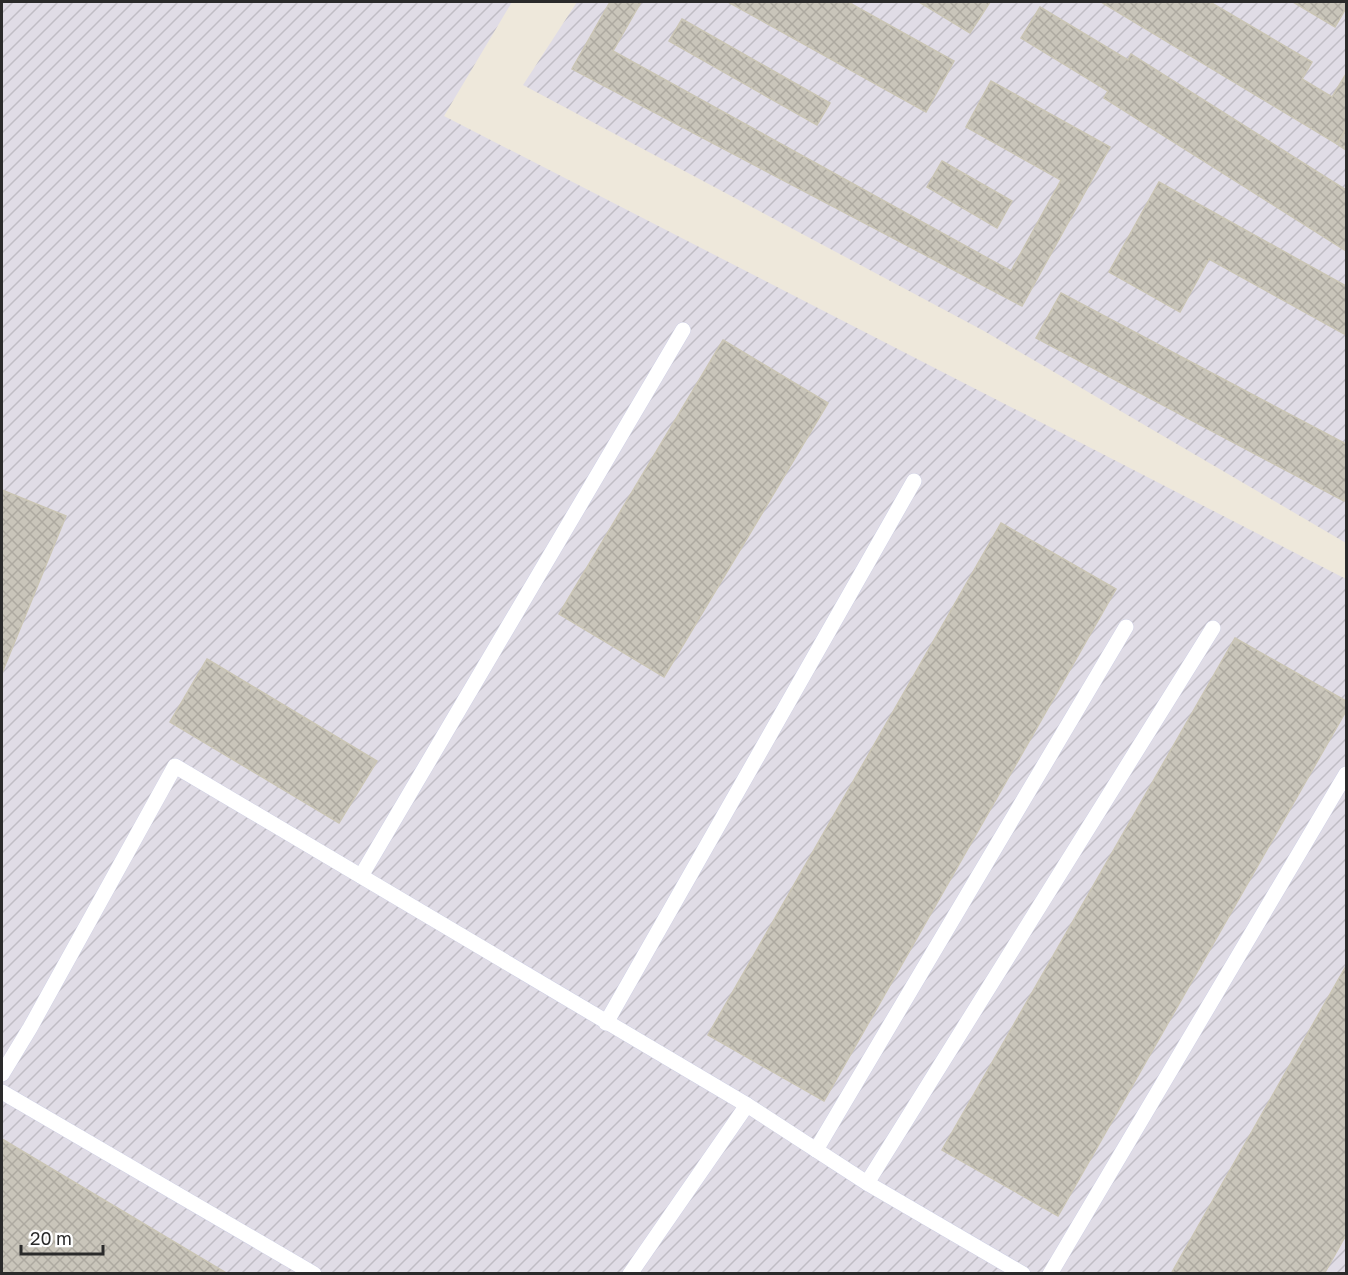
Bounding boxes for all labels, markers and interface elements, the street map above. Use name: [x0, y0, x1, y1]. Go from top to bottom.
scale bar: [21, 1218, 104, 1256]
text: 20 m: [30, 1227, 72, 1249]

